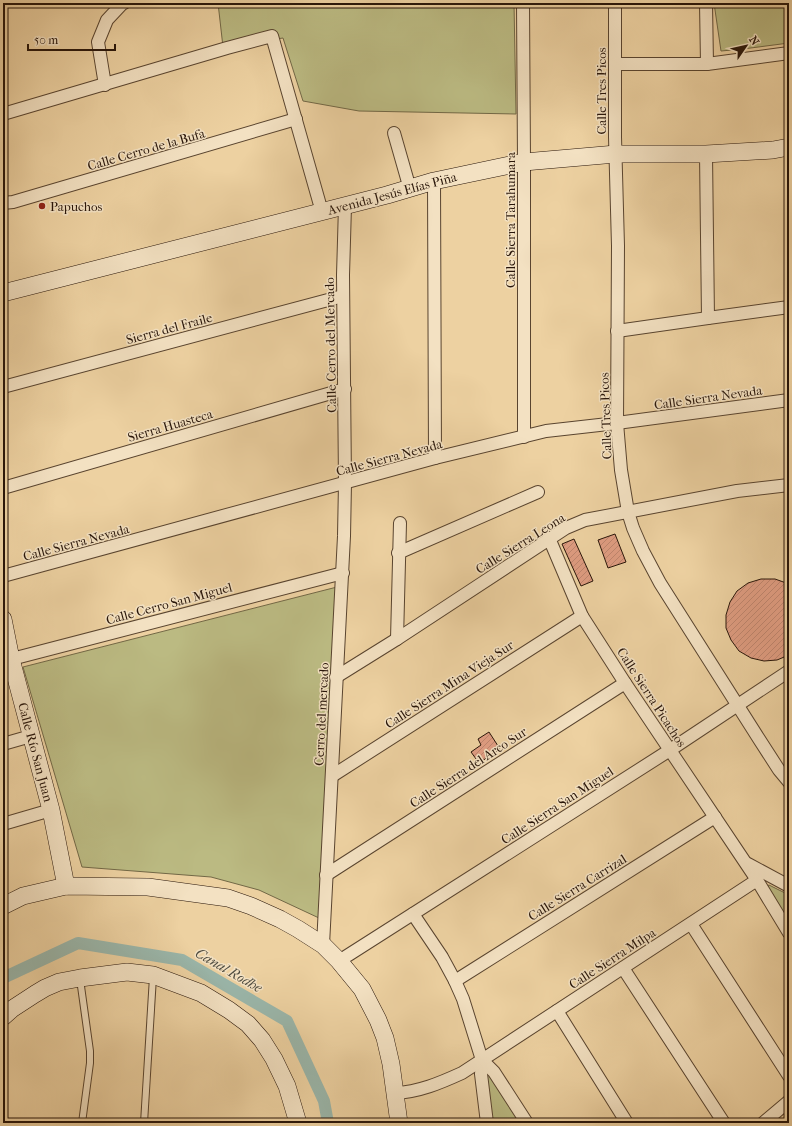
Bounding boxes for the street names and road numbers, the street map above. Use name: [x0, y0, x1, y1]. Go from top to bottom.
street label: Calle Tres Picos: [594, 47, 609, 135]
street label: Calle Cerro de la Bufa: [86, 125, 208, 173]
street label: Calle Sierra Tarahumara: [503, 151, 518, 288]
street label: Avenida Jesús Elías Piña: [325, 169, 459, 218]
street label: Calle Cerro del Mercado: [322, 277, 339, 413]
street label: Sierra del Fraile: [124, 310, 215, 347]
street label: Calle Tres Picos: [596, 372, 615, 460]
street label: Calle Sierra Nevada: [653, 382, 764, 413]
street label: Sierra Huasteca: [126, 406, 215, 445]
street label: Calle Sierra Nevada: [334, 436, 445, 479]
street label: Calle Sierra Leona: [473, 509, 568, 577]
street label: Calle Sierra Nevada: [21, 521, 132, 564]
street label: Calle Cerro San Miguel: [104, 579, 234, 628]
street label: Calle Sierra Mina Vieja Sur: [382, 637, 517, 732]
street label: Calle Sierra Picachos: [614, 645, 689, 750]
street label: Cerro del mercado: [311, 662, 332, 766]
street label: Calle Río San Juan: [15, 701, 56, 804]
street label: Calle Sierra del Arco Sur: [407, 724, 530, 811]
street label: Calle Sierra San Miguel: [498, 763, 617, 847]
street label: Calle Sierra Carrizal: [525, 851, 629, 924]
street label: Calle Sierra Milpa: [566, 924, 659, 992]

